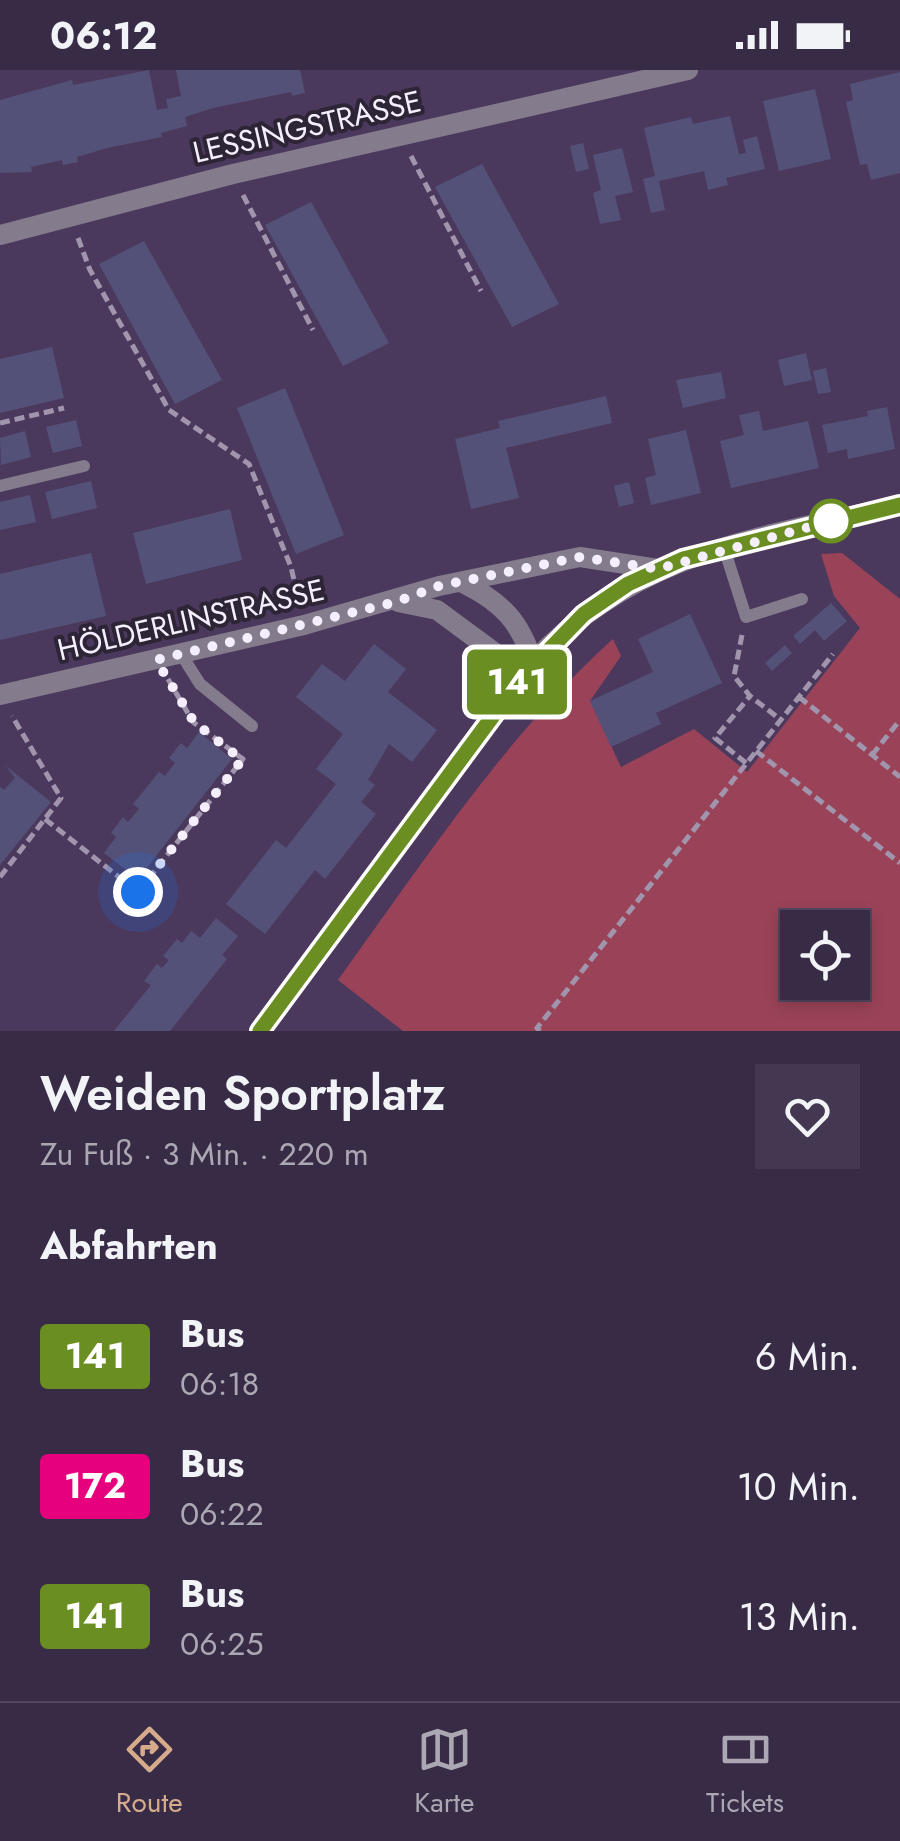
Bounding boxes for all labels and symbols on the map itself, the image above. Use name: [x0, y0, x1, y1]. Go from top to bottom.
street label: LESSINGSTRASSE: [188, 79, 425, 174]
unlabelled marker: [810, 500, 852, 542]
street label: HÖLDERLINSTRASSE: [53, 568, 329, 671]
line badge: 141: [460, 650, 574, 714]
your location: [113, 867, 163, 917]

